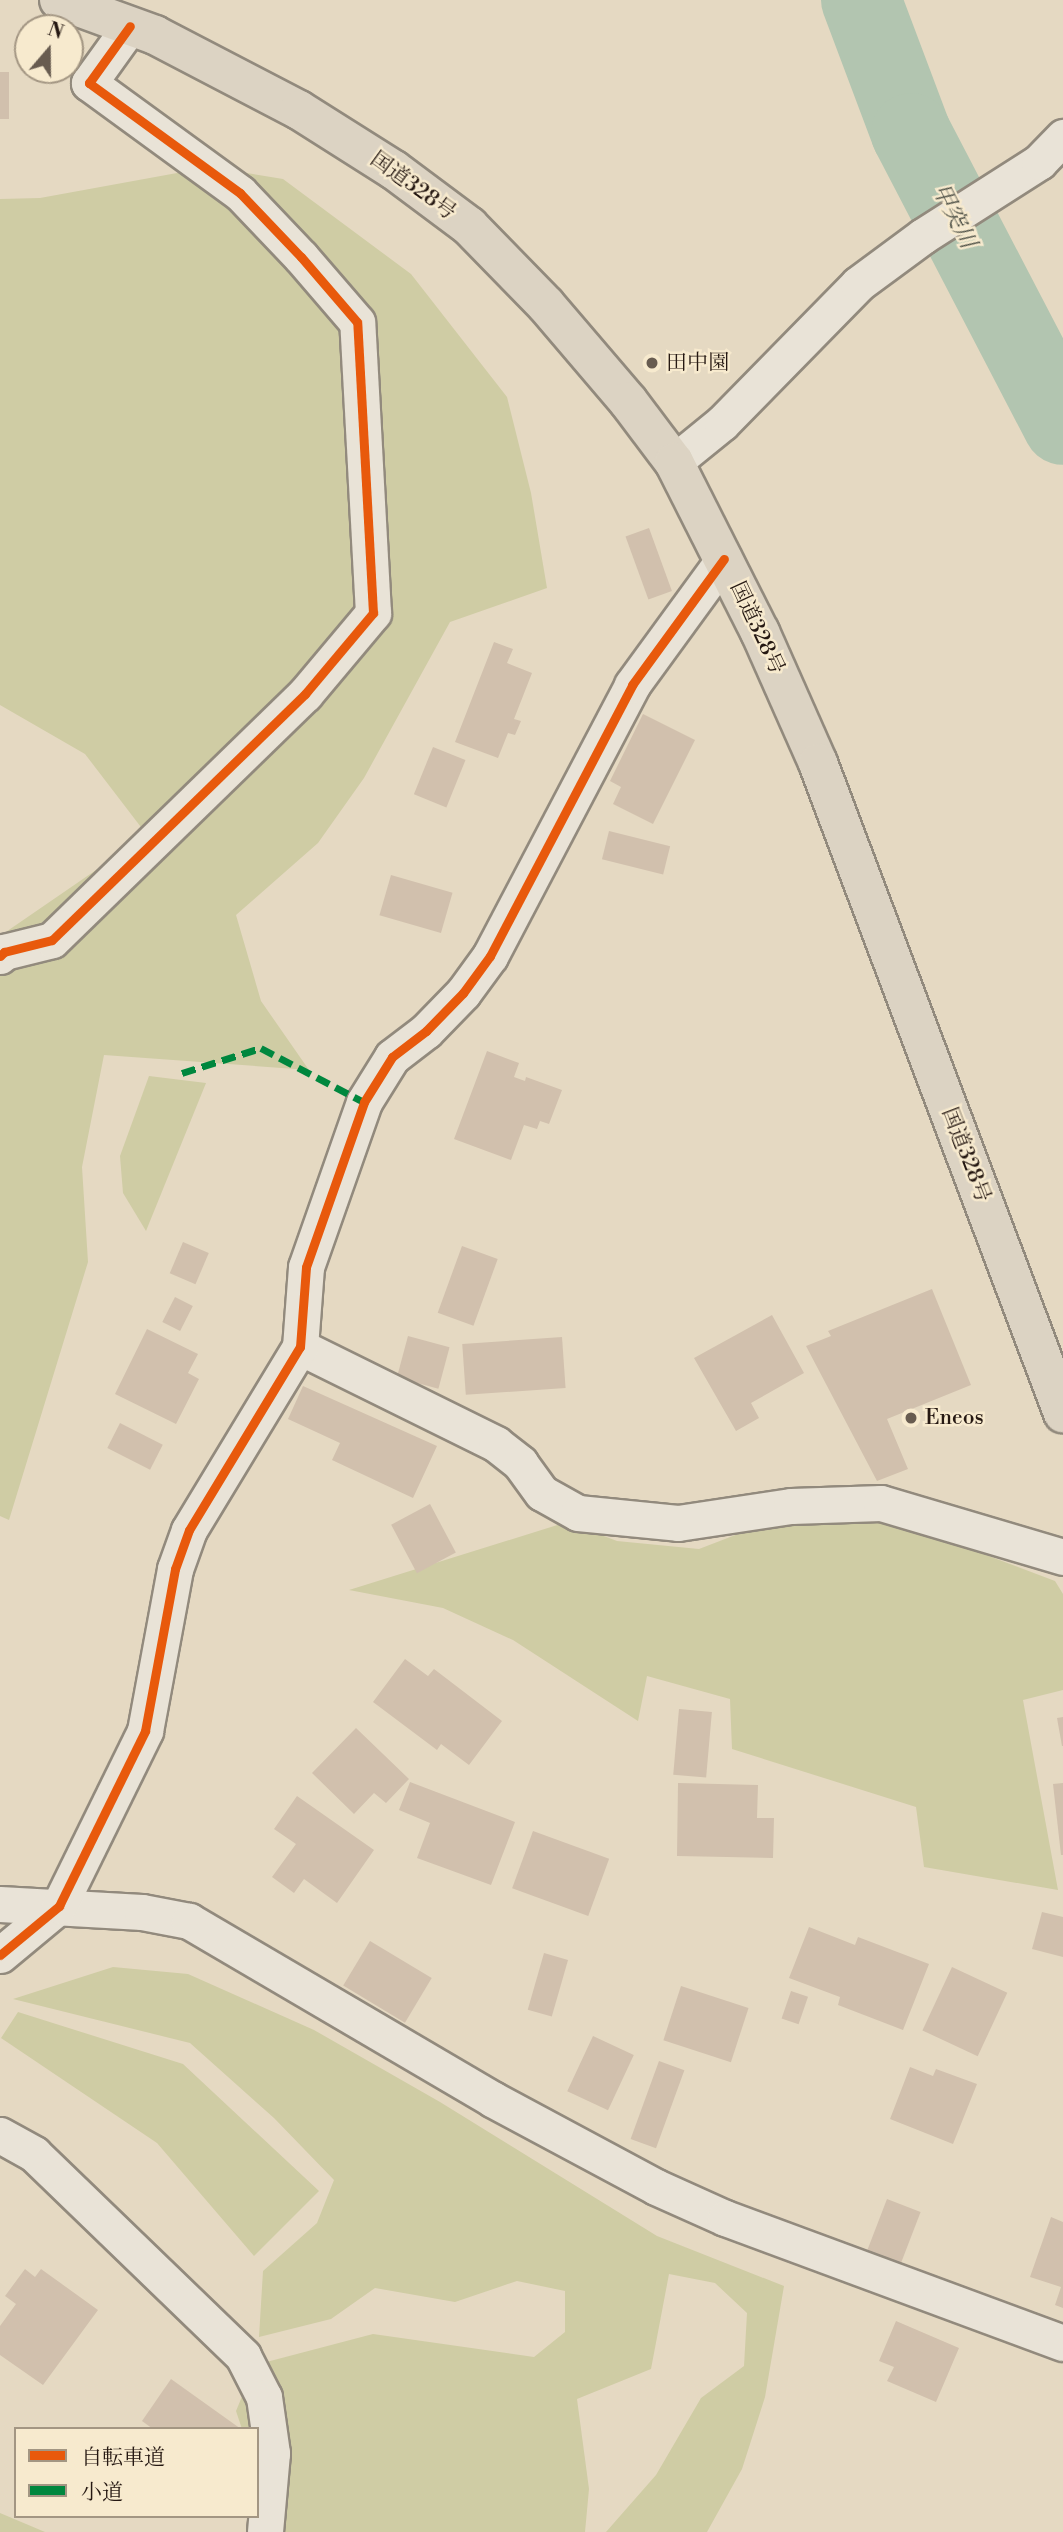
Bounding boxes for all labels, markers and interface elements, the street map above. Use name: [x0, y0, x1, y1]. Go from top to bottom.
north arrow: [14, 14, 84, 84]
text: N: [44, 17, 67, 45]
street label: 国道328号: [365, 147, 461, 225]
water label: 甲突川: [926, 179, 982, 253]
place label: 田中園: [666, 350, 729, 376]
marker: 田中園: [644, 355, 660, 371]
street label: 国道328号: [725, 578, 789, 678]
street label: 国道328号: [936, 1104, 996, 1206]
place label: Eneos: [925, 1405, 984, 1431]
marker: Eneos: [903, 1410, 919, 1426]
legend: [14, 2427, 259, 2518]
text: 自転車道: [81, 2445, 165, 2471]
text: 小道: [81, 2480, 123, 2506]

